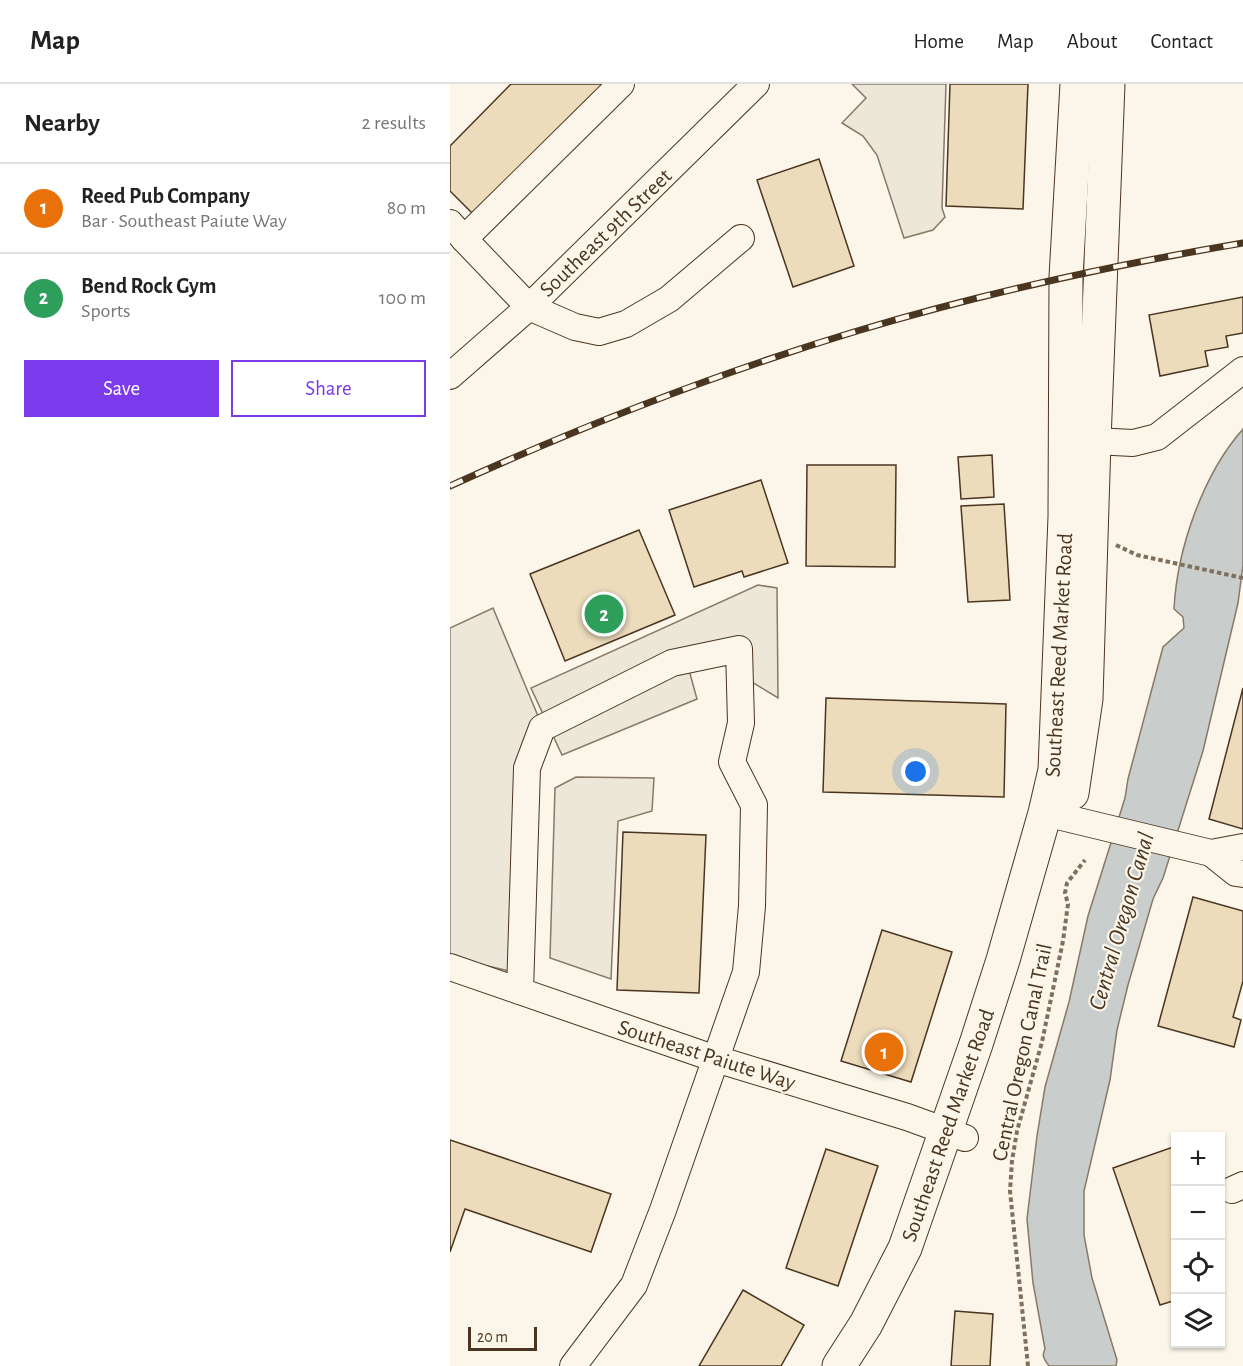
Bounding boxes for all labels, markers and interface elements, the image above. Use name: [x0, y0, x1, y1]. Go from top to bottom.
text: Map: [30, 27, 80, 55]
text: Home: [913, 31, 964, 52]
text: Map: [997, 31, 1034, 52]
text: About: [1067, 31, 1117, 52]
text: Contact: [1150, 31, 1213, 52]
text: Nearby: [24, 110, 100, 136]
text: 2 results: [362, 113, 426, 133]
street label: Southeast 9th Street: [536, 164, 676, 301]
text: Reed Pub Company: [81, 185, 250, 207]
text: 1: [40, 198, 47, 218]
text: 80 m: [387, 198, 426, 218]
text: Bar · Southeast Paiute Way: [81, 211, 287, 231]
text: Bend Rock Gym: [81, 275, 217, 297]
text: 2: [39, 288, 48, 308]
text: 100 m: [379, 288, 426, 308]
text: Sports: [81, 301, 130, 321]
button: Save: [24, 360, 219, 417]
button: Share: [231, 360, 426, 417]
street label: Southeast Reed Market Road: [1042, 532, 1076, 778]
pin: 2: [584, 592, 624, 636]
your location: [901, 757, 930, 786]
water label: Central Oregon Canal: [1085, 830, 1159, 1013]
street label: Central Oregon Canal Trail: [988, 941, 1056, 1163]
street label: Southeast Reed Market Road: [898, 1006, 998, 1245]
street label: Southeast Paiute Way: [615, 1016, 799, 1094]
pin: 1: [864, 1030, 904, 1074]
map controls: [1171, 1132, 1225, 1348]
button: +: [1171, 1132, 1225, 1186]
button: −: [1171, 1186, 1225, 1240]
button: locate: [1171, 1240, 1225, 1294]
button: layers: [1171, 1294, 1225, 1348]
scale bar: [468, 1324, 537, 1352]
text: 20 m: [477, 1329, 508, 1345]

